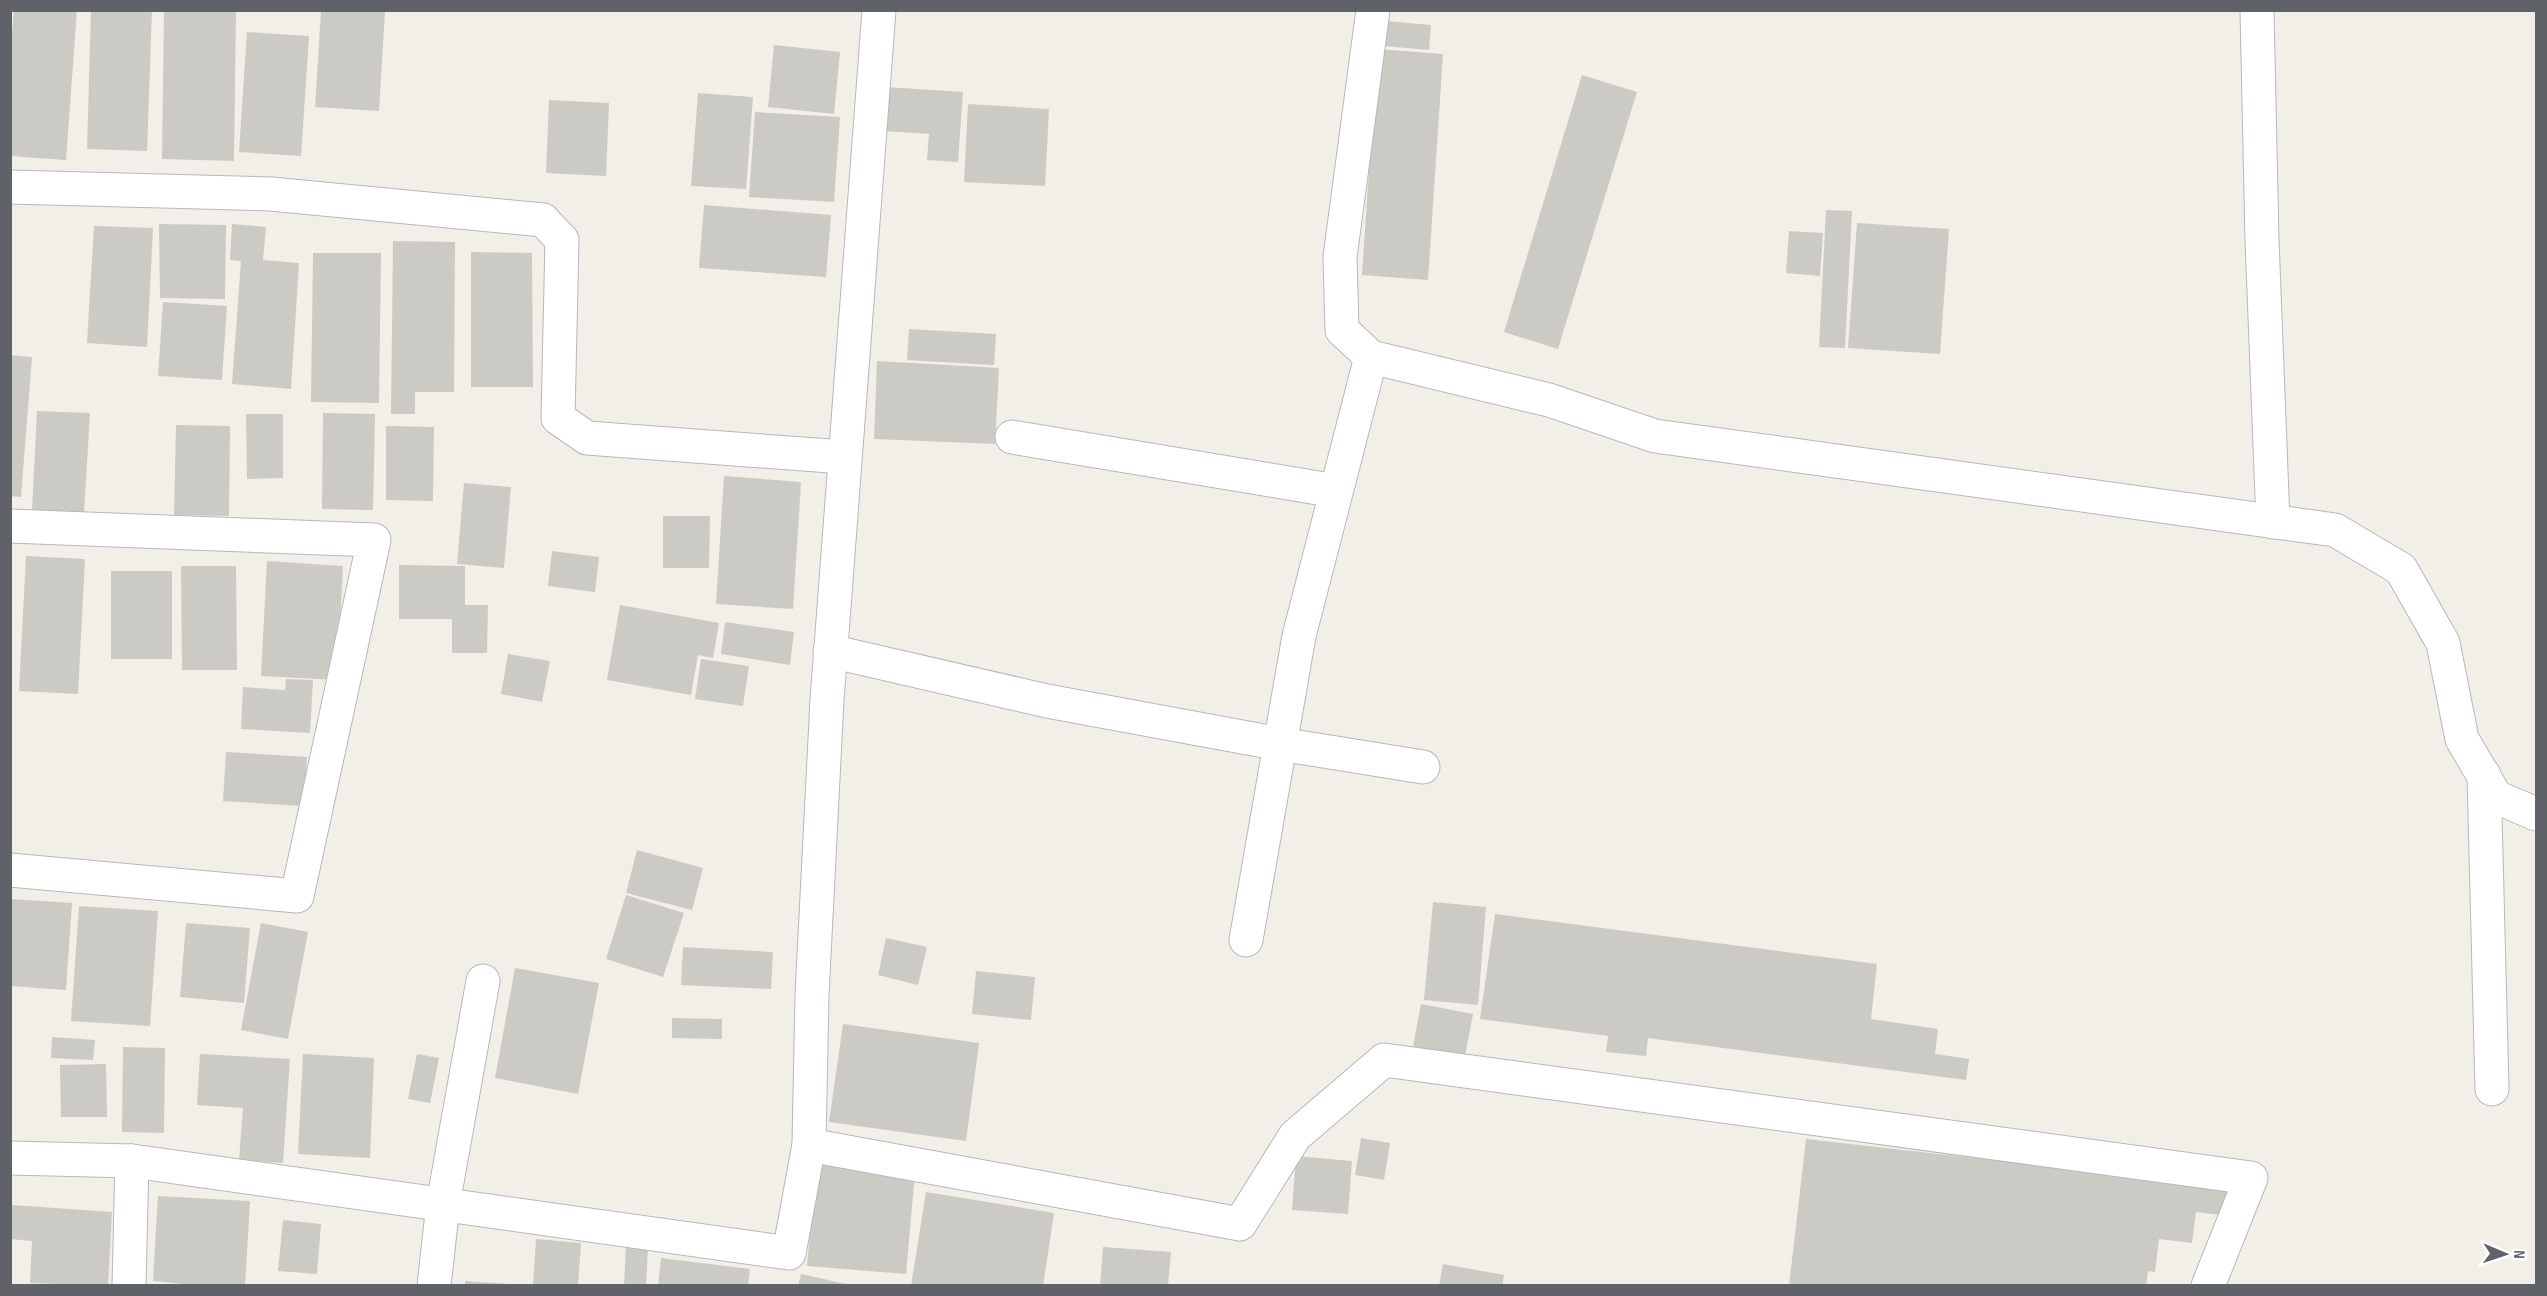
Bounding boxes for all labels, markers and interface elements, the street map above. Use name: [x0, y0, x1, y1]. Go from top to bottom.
north arrow: [2475, 1224, 2535, 1284]
text: N: [2509, 1250, 2528, 1259]

